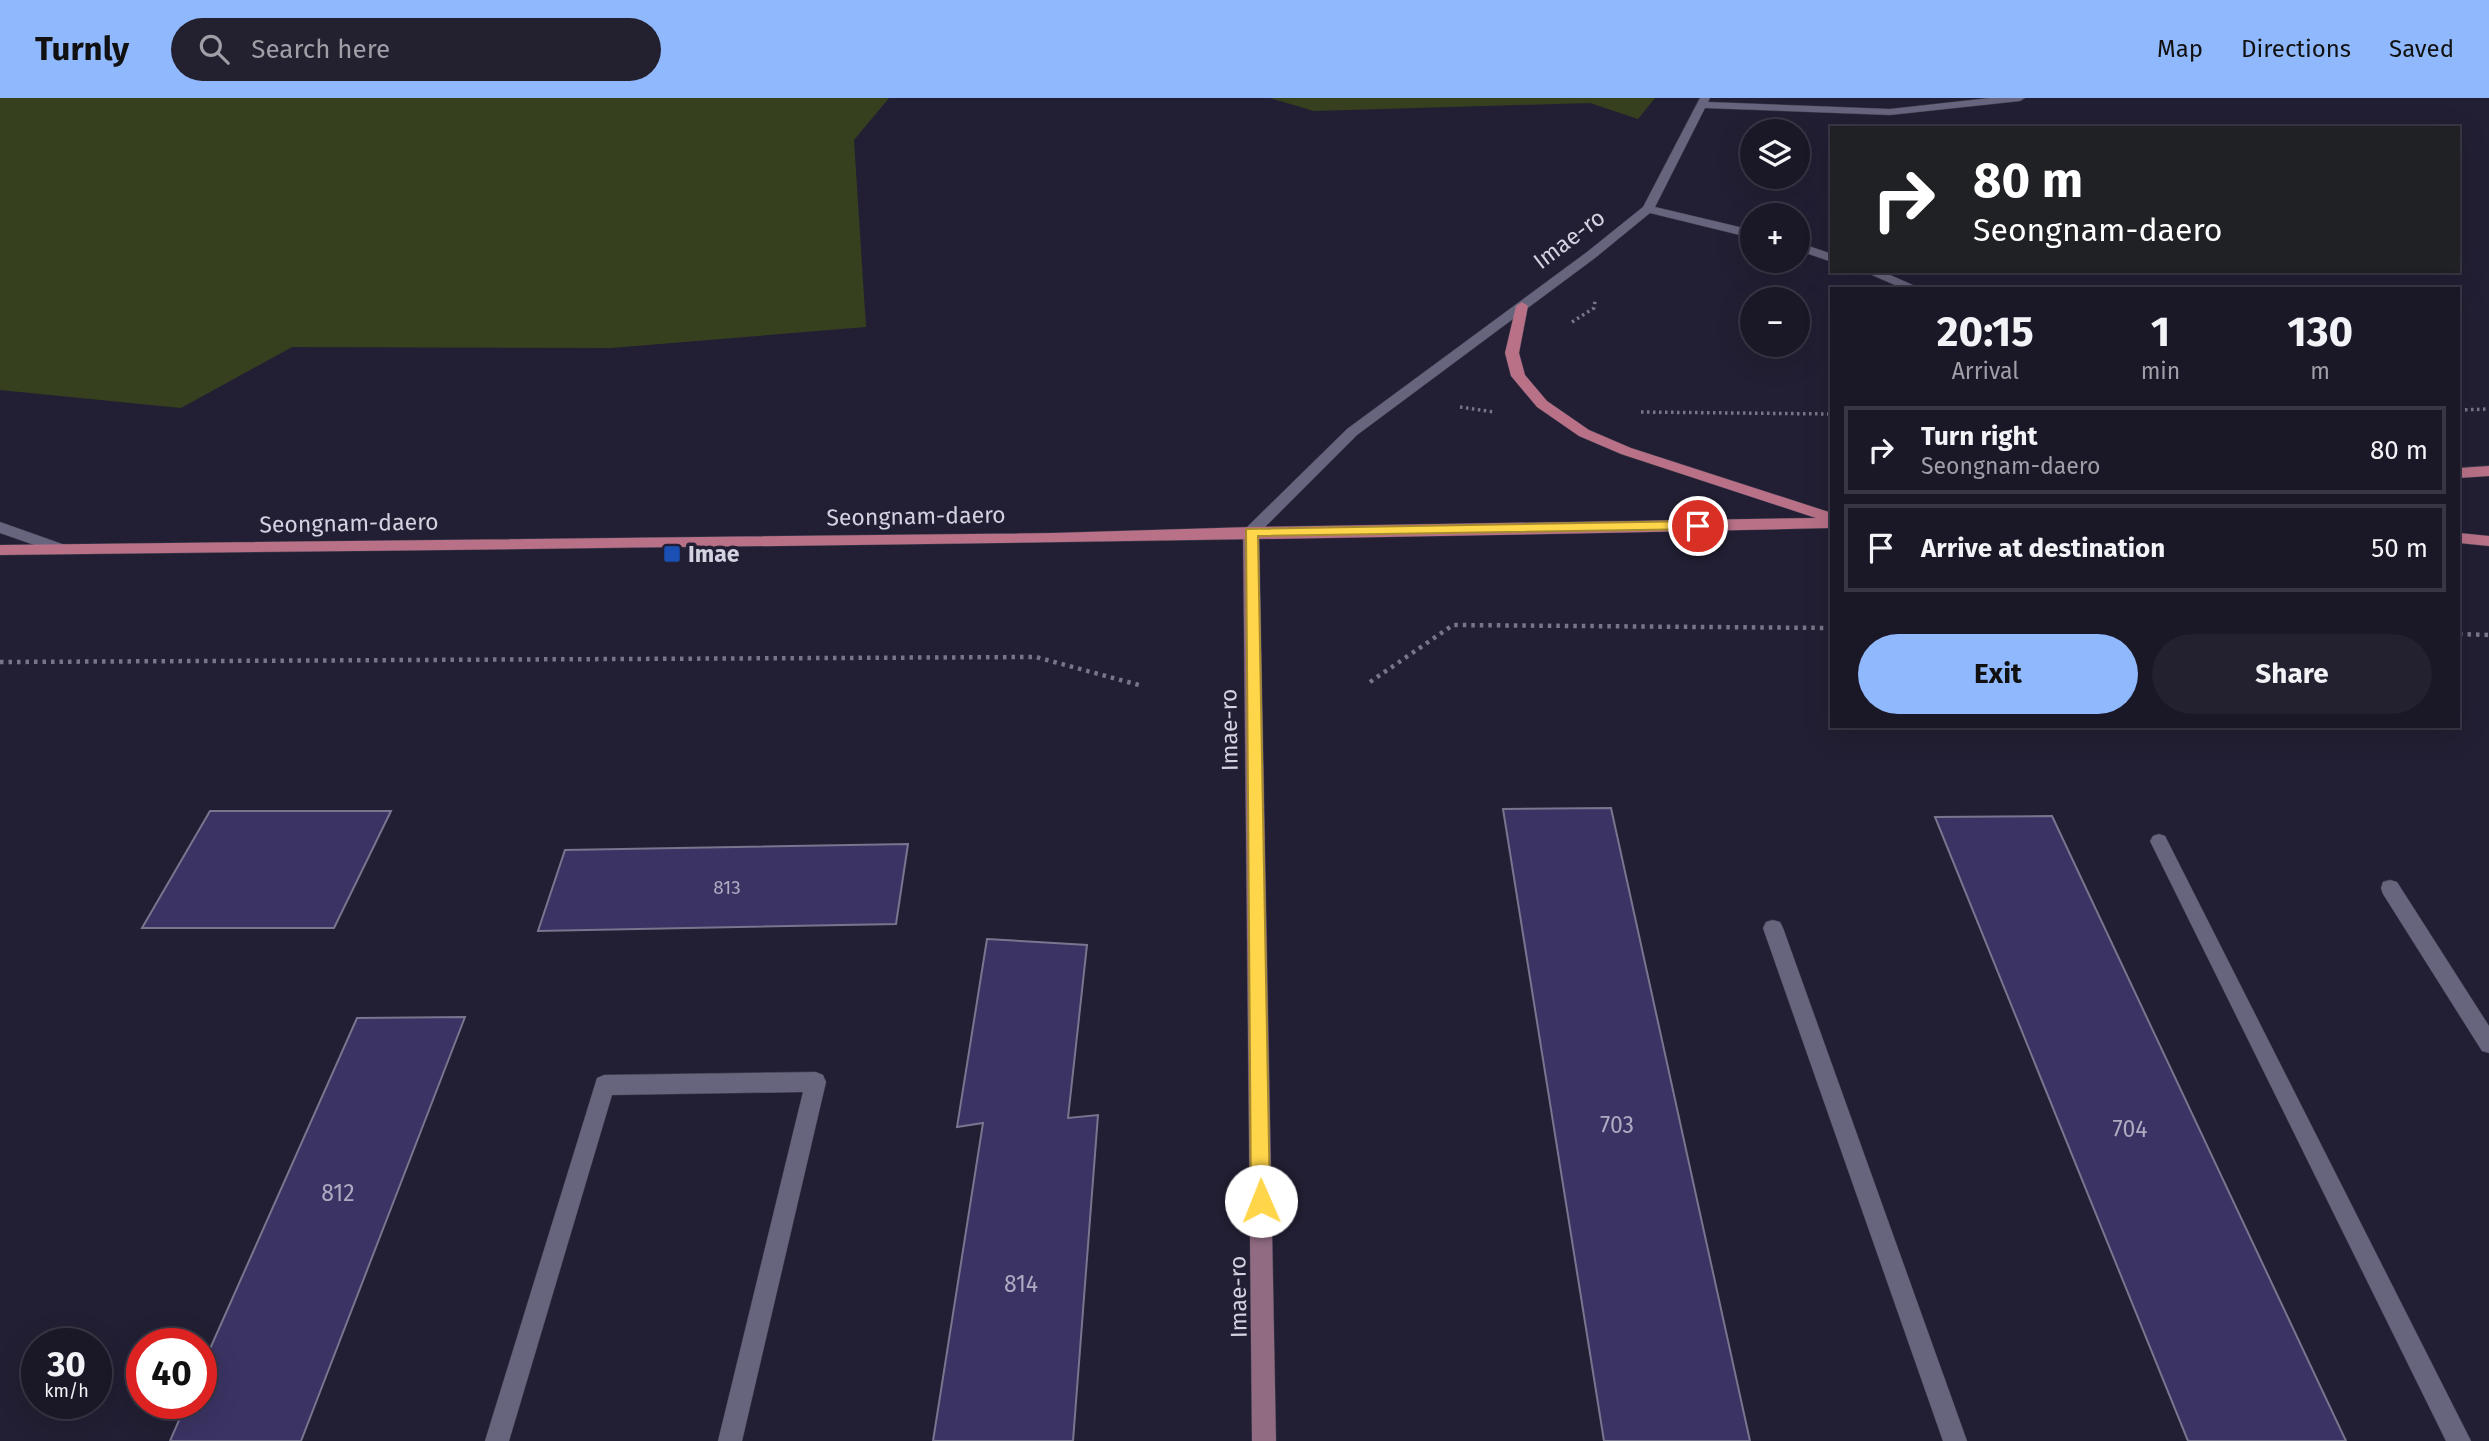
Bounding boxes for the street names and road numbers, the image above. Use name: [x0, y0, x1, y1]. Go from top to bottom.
street label: Imae-ro: [1528, 203, 1610, 275]
street label: Seongnam-daero: [826, 500, 1006, 532]
street label: Seongnam-daero: [259, 507, 439, 539]
street label: Imae-ro: [1214, 689, 1244, 771]
street label: Imae-ro: [1223, 1256, 1253, 1338]

